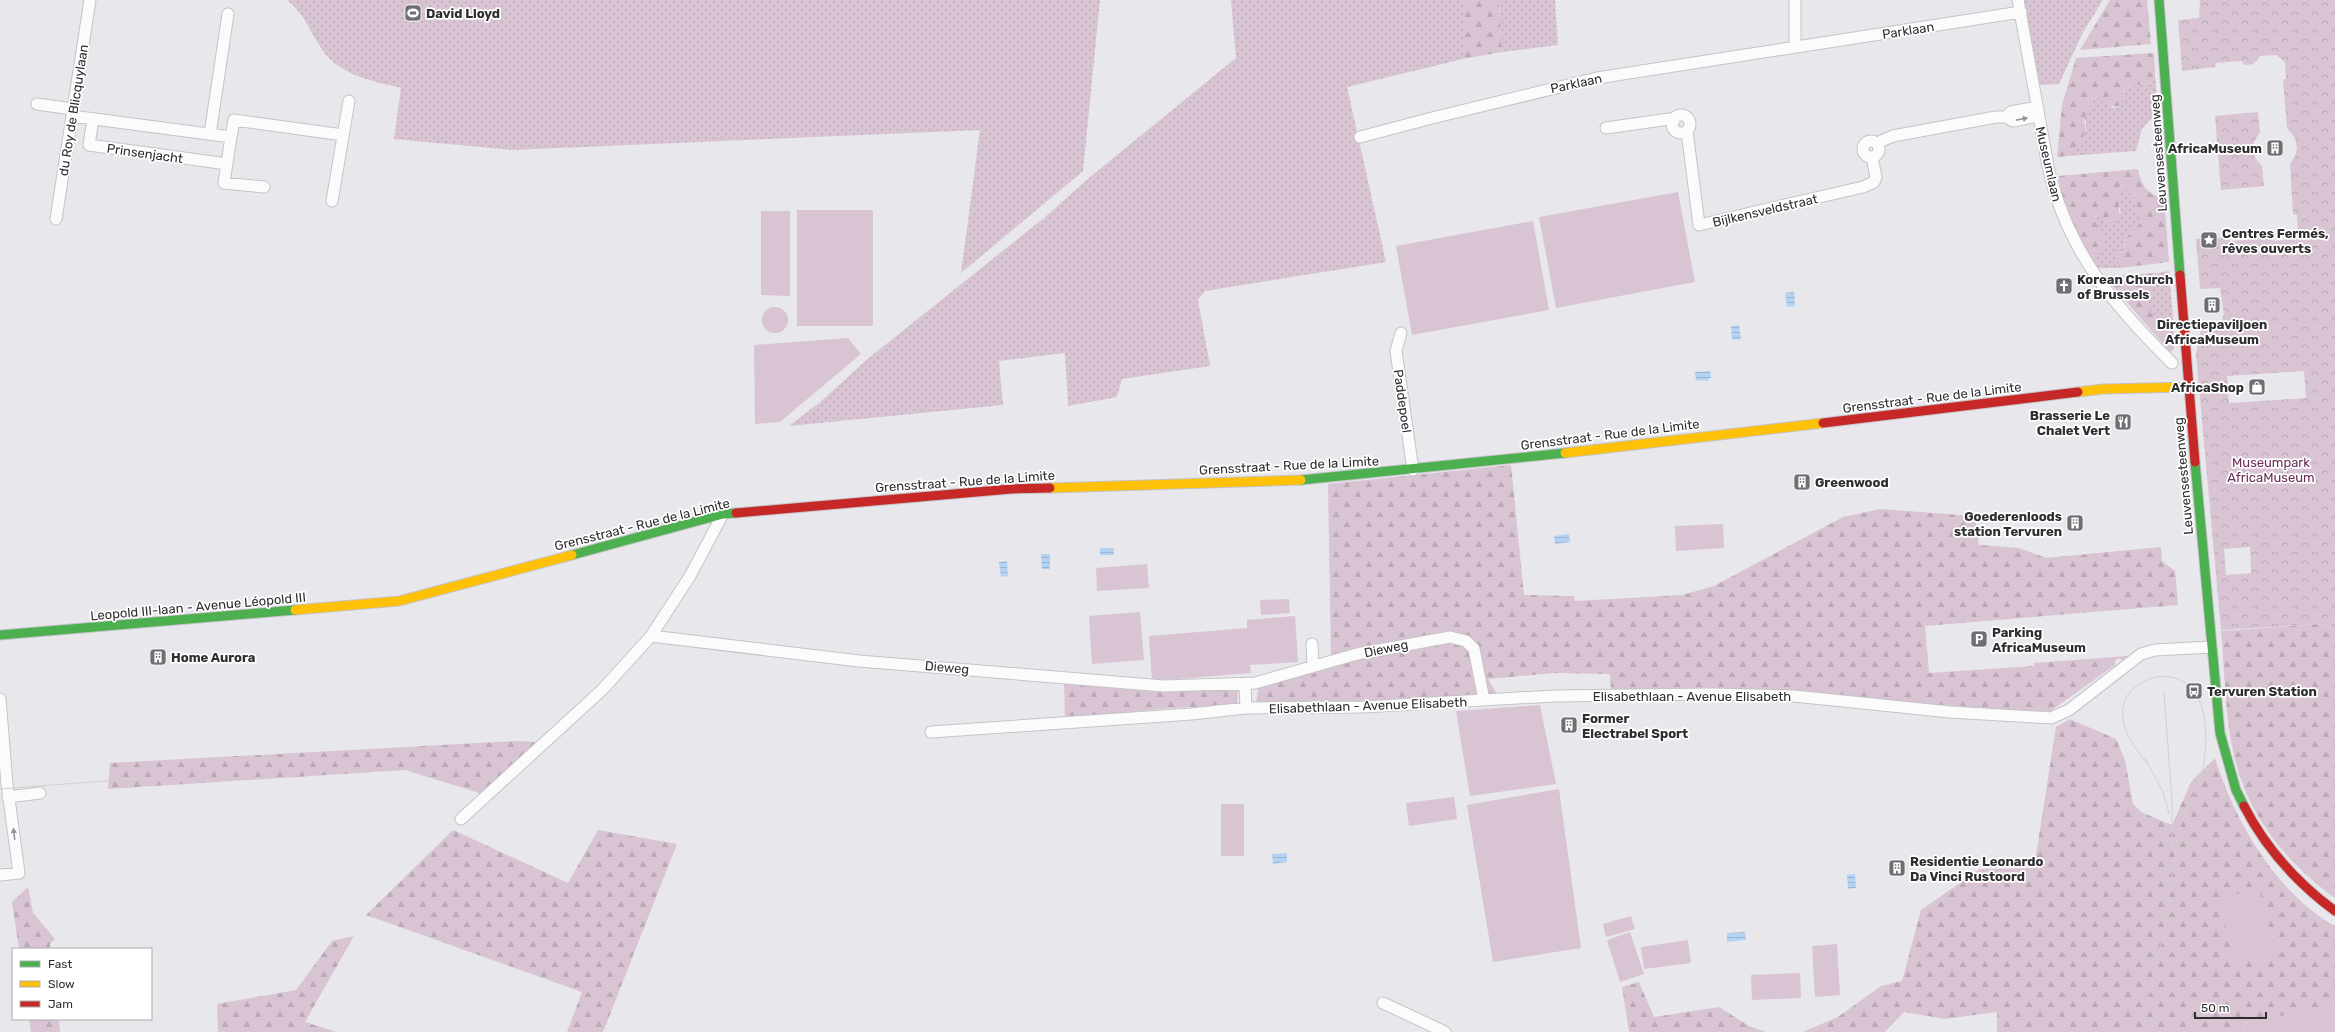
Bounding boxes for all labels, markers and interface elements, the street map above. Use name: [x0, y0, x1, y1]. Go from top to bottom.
sports icon: David Lloyd: [403, 3, 423, 23]
place label: David Lloyd: [426, 6, 500, 21]
street label: Parklaan: [1881, 19, 1935, 42]
street label: du Roy de Blicquylaan: [56, 43, 91, 177]
street label: Parklaan: [1549, 71, 1603, 96]
street label: Leuvensesteenweg: [2147, 94, 2171, 212]
one-way arrow: [2016, 116, 2028, 122]
street label: Museumlaan: [2033, 125, 2064, 203]
building icon: AfricaMuseum: [2265, 138, 2285, 158]
street label: Prinsenjacht: [106, 141, 184, 166]
place label: AfricaMuseum: [2168, 141, 2262, 156]
street label: Bijlkensveldstraat: [1711, 191, 1819, 230]
place label: Centres Fermés, rêves ouverts: [2222, 226, 2329, 256]
place icon: Centres Fermés, rêves ouverts: [2199, 230, 2219, 250]
place label: Korean Church of Brussels: [2077, 272, 2173, 302]
church icon: Korean Church of Brussels: [2054, 276, 2074, 296]
building icon: Directiepaviljoen AfricaMuseum: [2202, 295, 2222, 315]
place label: Directiepaviljoen AfricaMuseum: [2157, 317, 2267, 347]
street label: Paddepoel: [1391, 368, 1414, 434]
shop icon: AfricaShop: [2247, 377, 2267, 397]
street label: Grensstraat - Rue de la Limite: [1842, 379, 2022, 416]
place label: AfricaShop: [2171, 380, 2244, 395]
place label: Brasserie Le Chalet Vert: [2030, 408, 2110, 438]
restaurant icon: Brasserie Le Chalet Vert: [2113, 412, 2133, 432]
street label: Grensstraat - Rue de la Limite: [1520, 416, 1700, 453]
street label: Leuvensesteenweg: [2171, 417, 2197, 535]
street label: Grensstraat - Rue de la Limite: [1199, 453, 1379, 478]
park label: Museumpark AfricaMuseum: [2227, 455, 2315, 485]
street label: Grensstraat - Rue de la Limite: [875, 468, 1055, 495]
building icon: Greenwood: [1792, 472, 1812, 492]
place label: Greenwood: [1815, 475, 1889, 490]
street label: Grensstraat - Rue de la Limite: [553, 495, 731, 554]
place label: Goederenloods station Tervuren: [1954, 509, 2062, 539]
building icon: Goederenloods station Tervuren: [2065, 513, 2085, 533]
street label: Leopold III-laan - Avenue Léopold III: [90, 590, 306, 623]
place label: Parking AfricaMuseum: [1992, 625, 2086, 655]
parking icon: Parking AfricaMuseum: [1969, 629, 1989, 649]
street label: Dieweg: [1363, 637, 1410, 661]
building icon: Home Aurora: [148, 647, 168, 667]
place label: Home Aurora: [171, 650, 256, 665]
street label: Dieweg: [924, 658, 970, 678]
bus stop icon: Tervuren Station: [2184, 681, 2204, 701]
place label: Tervuren Station: [2207, 684, 2317, 699]
street label: Elisabethlaan - Avenue Elisabeth: [1593, 689, 1791, 704]
street label: Elisabethlaan - Avenue Elisabeth: [1269, 695, 1467, 716]
place label: Former Electrabel Sport: [1582, 711, 1688, 741]
building icon: Former Electrabel Sport: [1559, 715, 1579, 735]
one-way arrow: [11, 828, 17, 840]
place label: Residentie Leonardo Da Vinci Rustoord: [1910, 854, 2043, 884]
building icon: Residentie Leonardo Da Vinci Rustoord: [1887, 858, 1907, 878]
legend: [12, 948, 152, 1020]
text: Fast: [48, 957, 72, 971]
text: Slow: [48, 977, 75, 991]
scale bar: [2195, 994, 2266, 1020]
text: Jam: [48, 997, 73, 1011]
text: 50 m: [2201, 1001, 2229, 1015]

